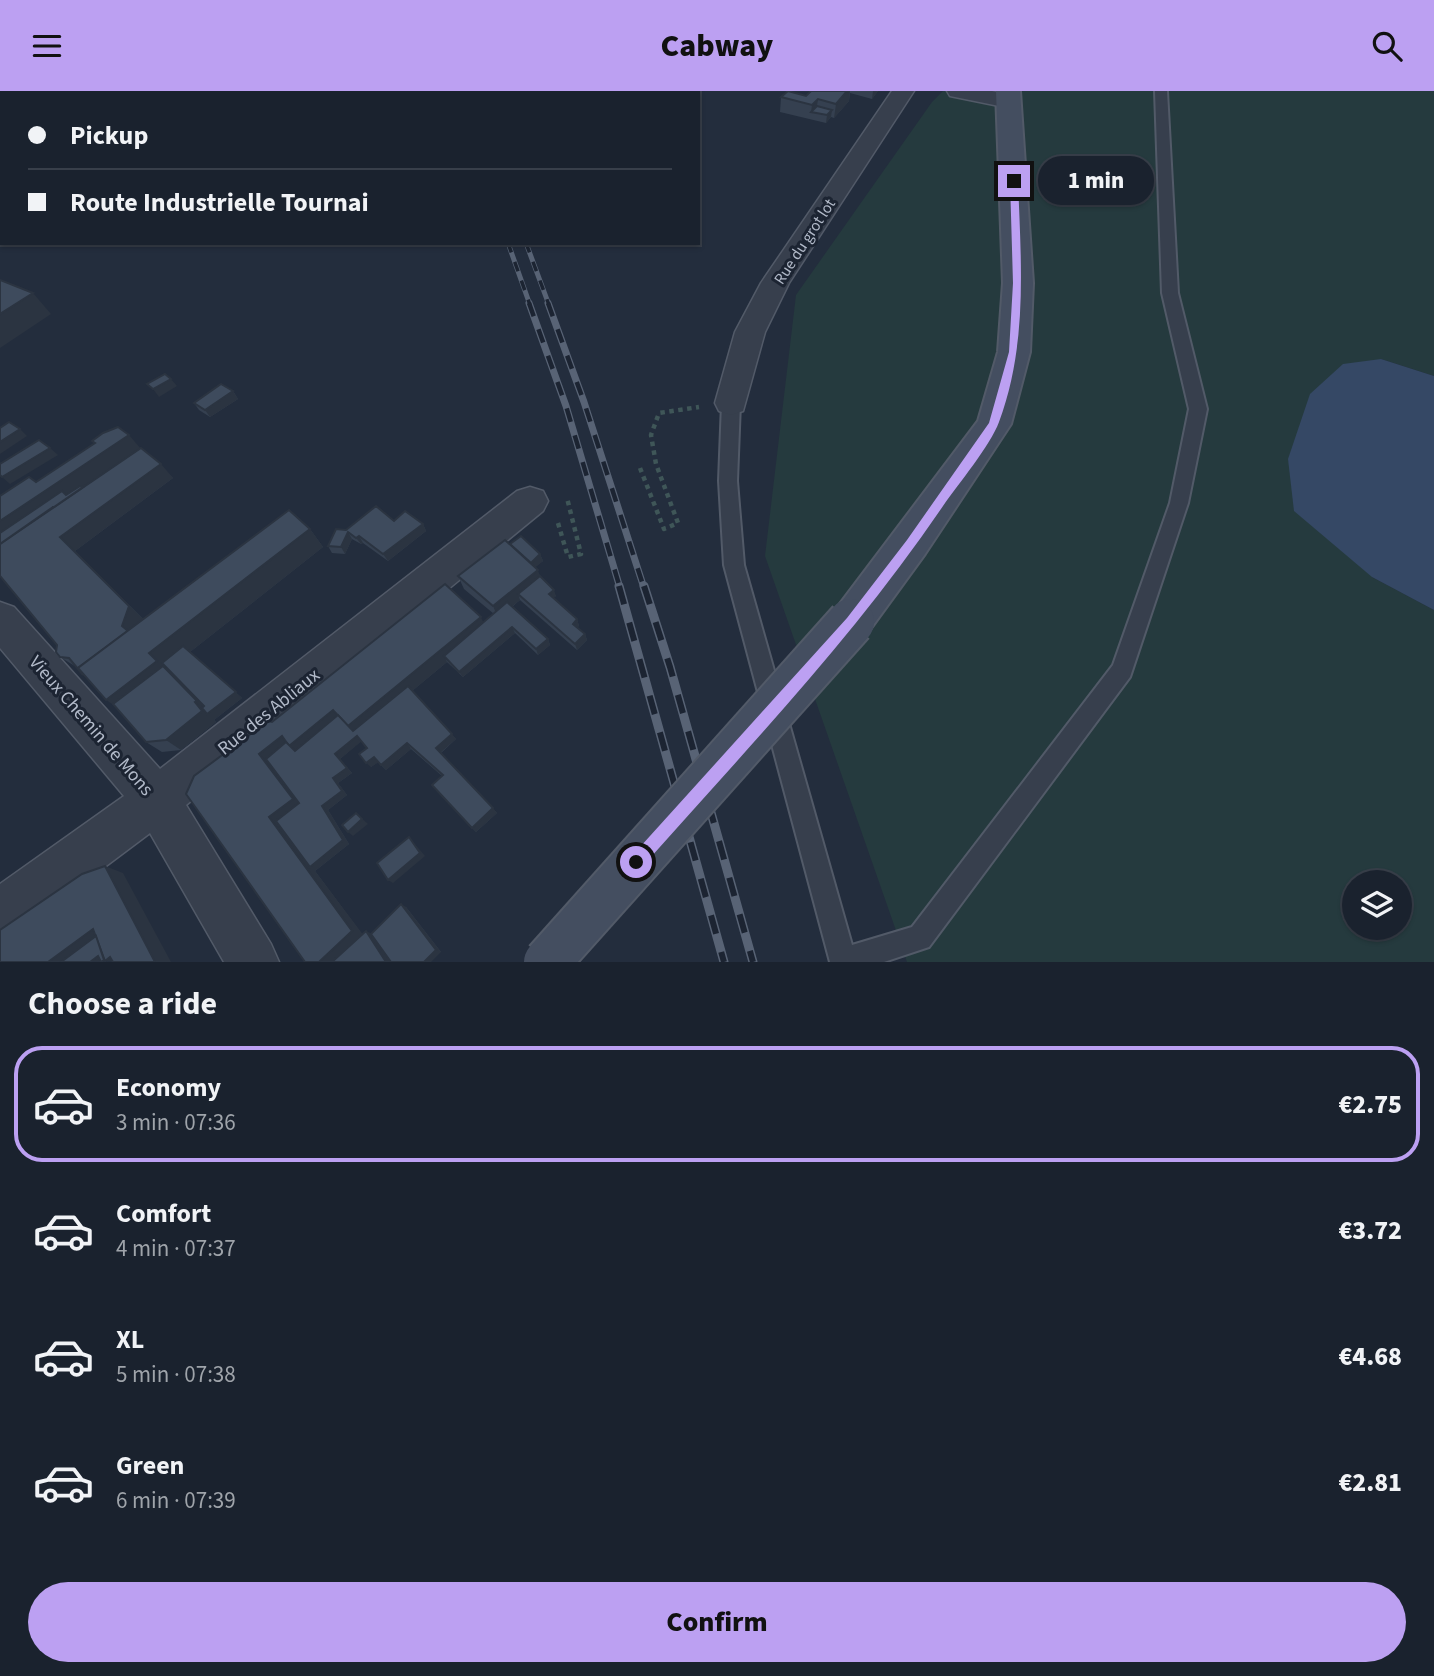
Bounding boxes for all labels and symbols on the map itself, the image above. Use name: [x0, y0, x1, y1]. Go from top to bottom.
callout: 1 min: [1038, 157, 1154, 205]
route end: [998, 165, 1030, 197]
street label: Rue du grot lot: [769, 194, 841, 289]
street label: Vieux Chemin de Mons: [22, 650, 159, 802]
street label: Rue des Abliaux: [212, 662, 326, 762]
route start: [620, 846, 652, 878]

